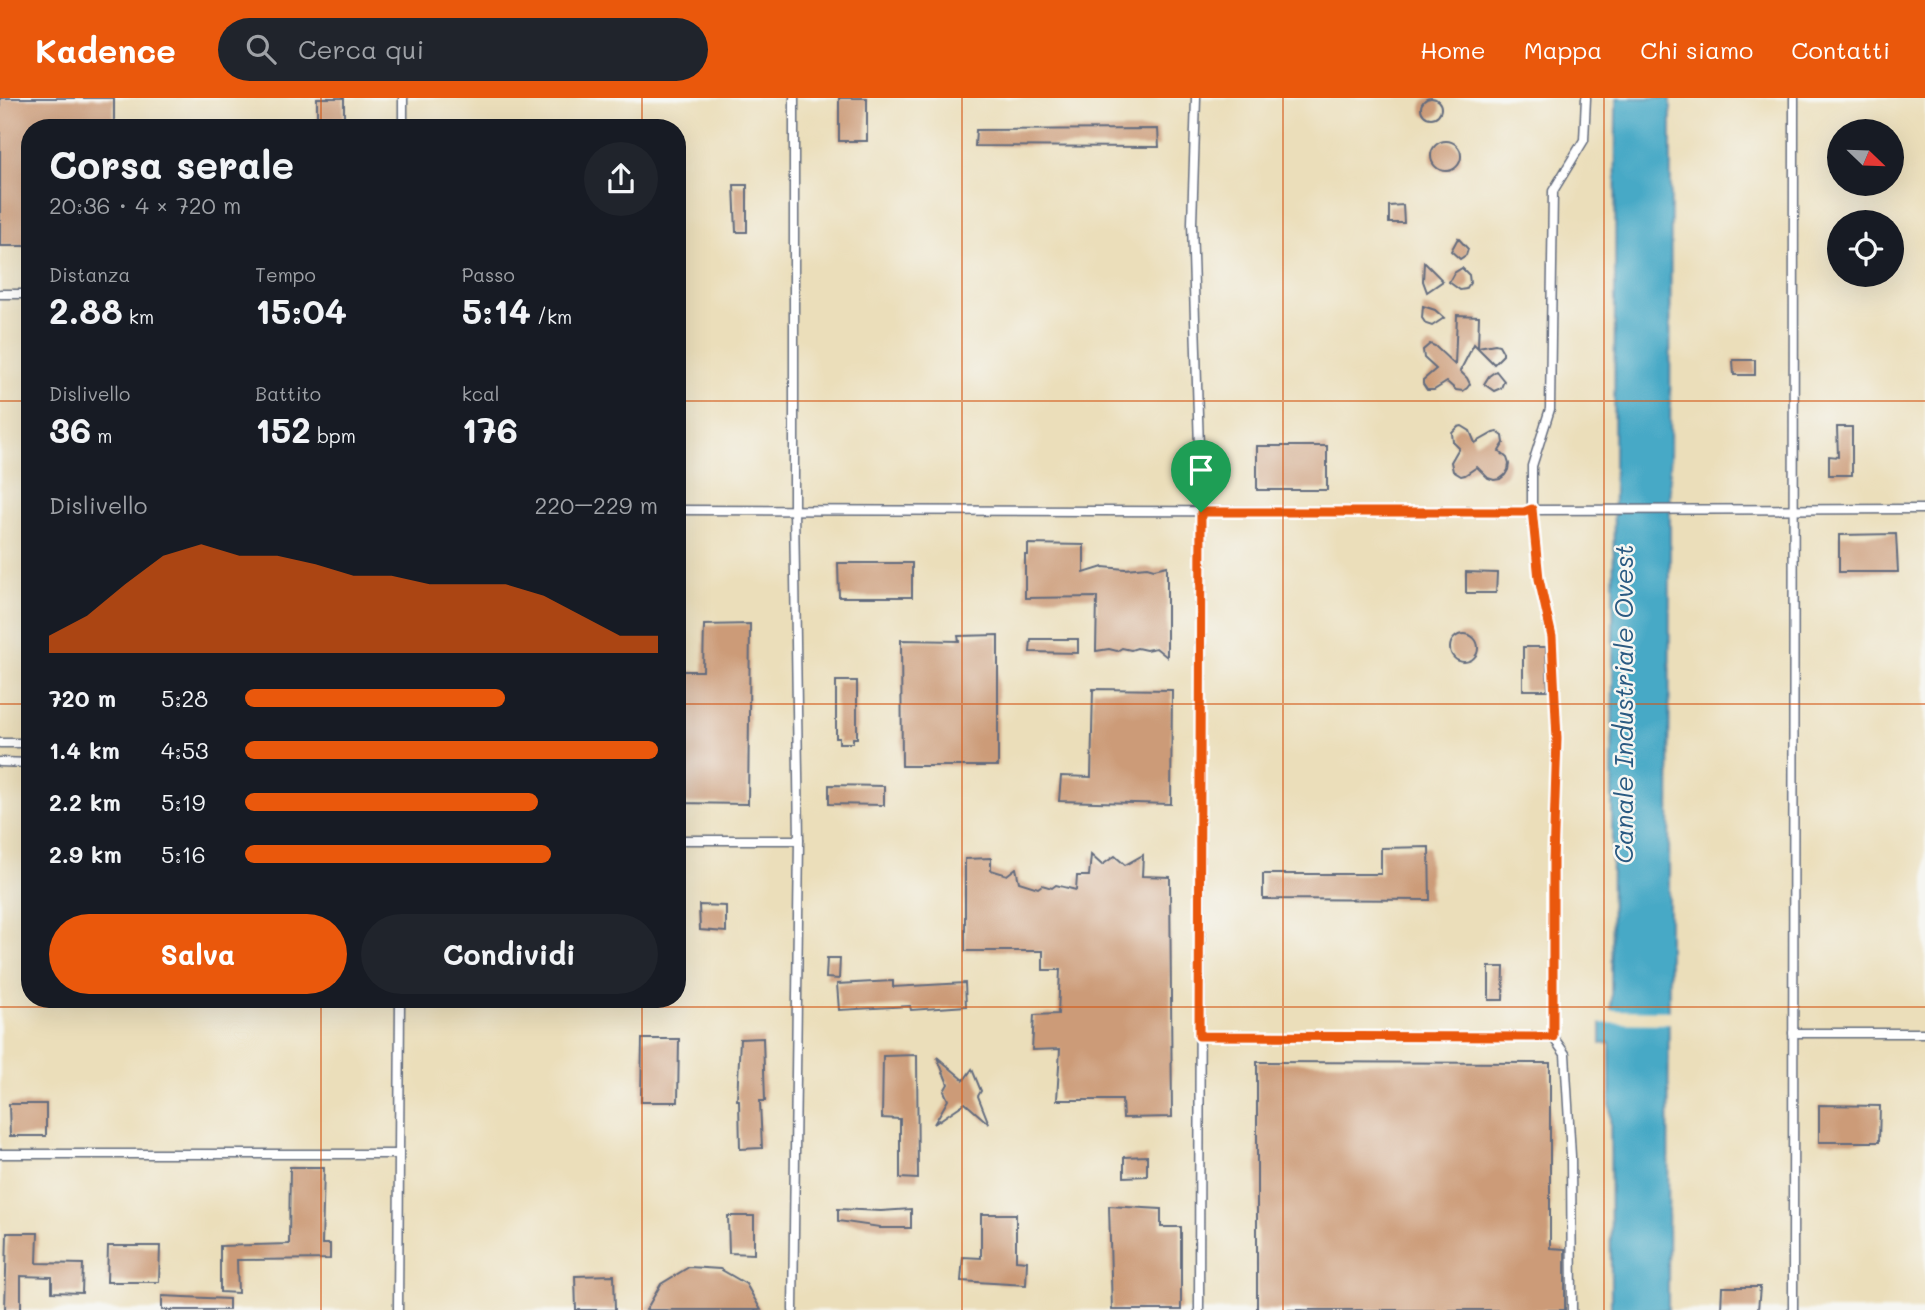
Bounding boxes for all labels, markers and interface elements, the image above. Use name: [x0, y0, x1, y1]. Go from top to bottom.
search box: [218, 18, 708, 81]
text: Kadence: [35, 28, 176, 71]
icon: search: [242, 30, 280, 68]
text: Cerca qui: [298, 32, 424, 66]
text: Home: [1420, 34, 1486, 65]
text: Mappa: [1524, 34, 1602, 65]
text: Chi siamo: [1640, 34, 1753, 65]
text: Contatti: [1791, 34, 1890, 65]
north arrow: [1827, 119, 1904, 196]
map controls: [1827, 119, 1904, 287]
text: Corsa serale: [49, 139, 294, 189]
button: share: [584, 142, 658, 216]
text: 20:36 · 4 × 720 m: [49, 190, 241, 220]
button: locate: [1827, 210, 1904, 287]
text: Distanza: [49, 262, 130, 287]
text: Tempo: [255, 262, 316, 287]
text: Passo: [462, 262, 515, 287]
text: 2.88: [49, 287, 123, 333]
text: 15:04: [255, 287, 347, 333]
text: 5:14: [462, 287, 531, 333]
text: km: [123, 304, 154, 329]
text: /km: [531, 304, 572, 329]
text: Dislivello: [49, 381, 130, 406]
text: Battito: [255, 381, 321, 406]
text: kcal: [462, 381, 500, 406]
text: 36: [49, 406, 91, 452]
text: 152: [255, 406, 311, 452]
text: 176: [462, 406, 518, 452]
text: m: [91, 423, 112, 448]
text: bpm: [311, 423, 356, 448]
pin: [1171, 440, 1231, 512]
icon: arrive: [1182, 451, 1220, 489]
text: Dislivello: [49, 490, 147, 520]
text: 220–229 m: [534, 490, 658, 520]
water label: Canale Industriale Ovest: [1606, 544, 1640, 864]
text: 720 m: [49, 683, 116, 713]
text: 5:28: [161, 683, 208, 713]
text: 1.4 km: [49, 735, 120, 765]
text: 4:53: [161, 735, 209, 765]
text: 2.2 km: [49, 787, 121, 817]
text: 5:19: [161, 787, 205, 817]
text: 2.9 km: [49, 839, 122, 869]
text: 5:16: [161, 839, 206, 869]
button: Salva: [49, 914, 347, 994]
button: Condividi: [361, 914, 658, 994]

